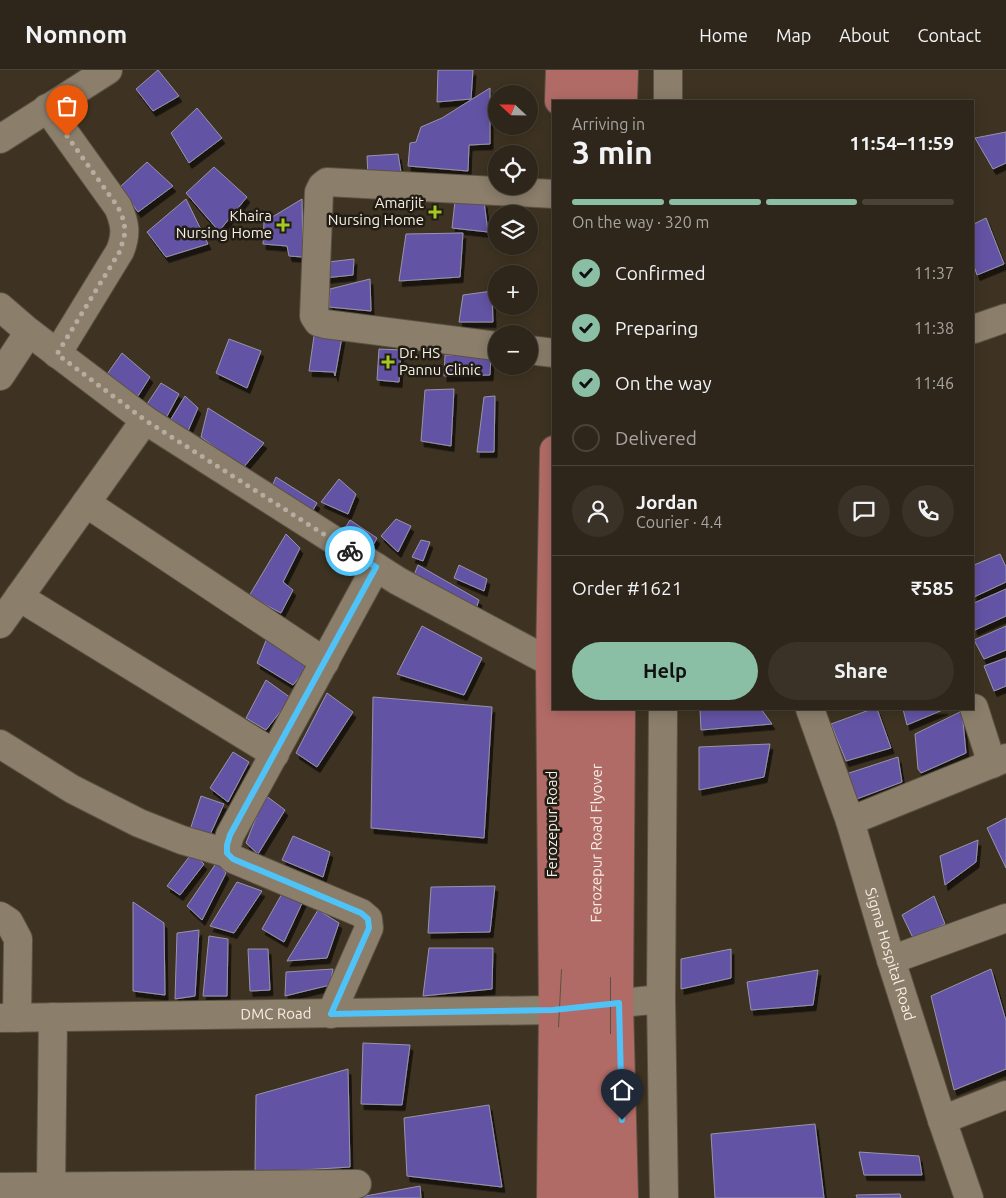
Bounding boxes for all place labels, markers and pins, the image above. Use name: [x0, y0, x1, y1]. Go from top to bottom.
pin: [46, 85, 88, 136]
place label: Amarjit Nursing Home: [328, 194, 424, 228]
marker: Amarjit Nursing Home: [428, 205, 442, 219]
place label: Khaira Nursing Home: [176, 207, 272, 241]
marker: Khaira Nursing Home: [276, 218, 290, 232]
place label: Dr. HS Pannu Clinic: [399, 344, 481, 378]
marker: Dr. HS Pannu Clinic: [381, 355, 395, 369]
pin: [601, 1069, 643, 1120]

